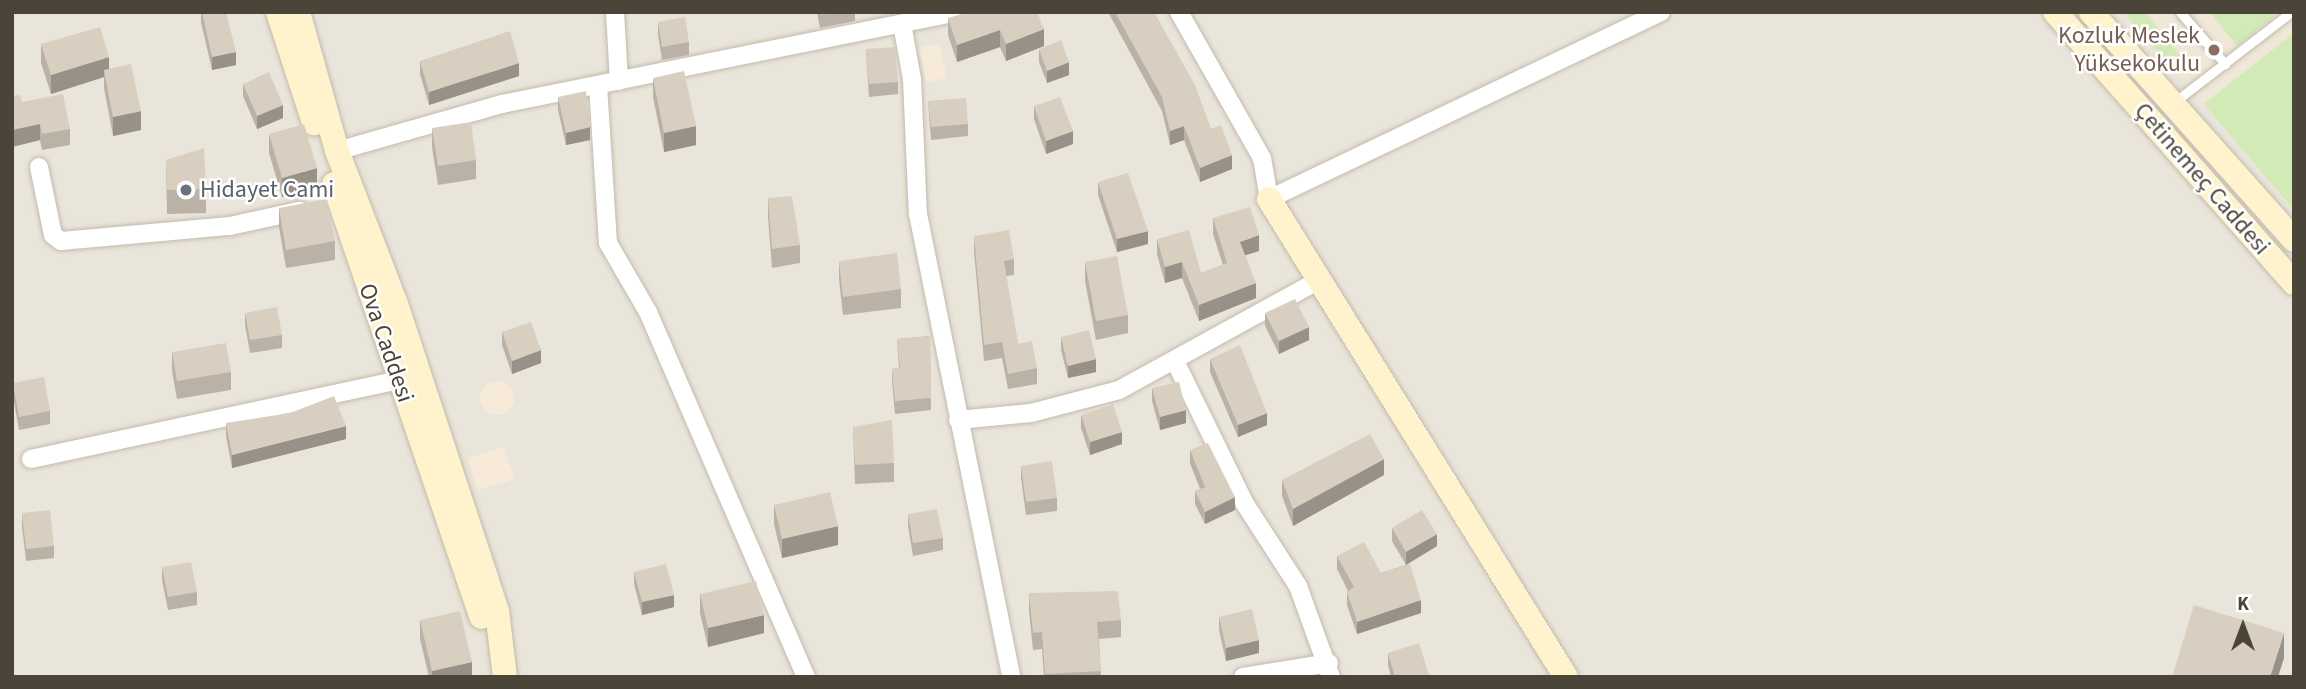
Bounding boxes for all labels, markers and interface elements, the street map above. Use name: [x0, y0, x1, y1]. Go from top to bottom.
place label: Kozluk Meslek Yüksekokulu: [2058, 22, 2200, 78]
marker: Kozluk Meslek Yüksekokulu: [2206, 42, 2222, 58]
street label: Çetinemeç Caddesi: [2128, 97, 2276, 261]
place label: Hidayet Cami: [200, 176, 334, 204]
marker: Hidayet Cami: [178, 182, 194, 198]
street label: Ova Caddesi: [352, 280, 420, 406]
north arrow: [2208, 591, 2278, 661]
text: K: [2237, 591, 2249, 618]

